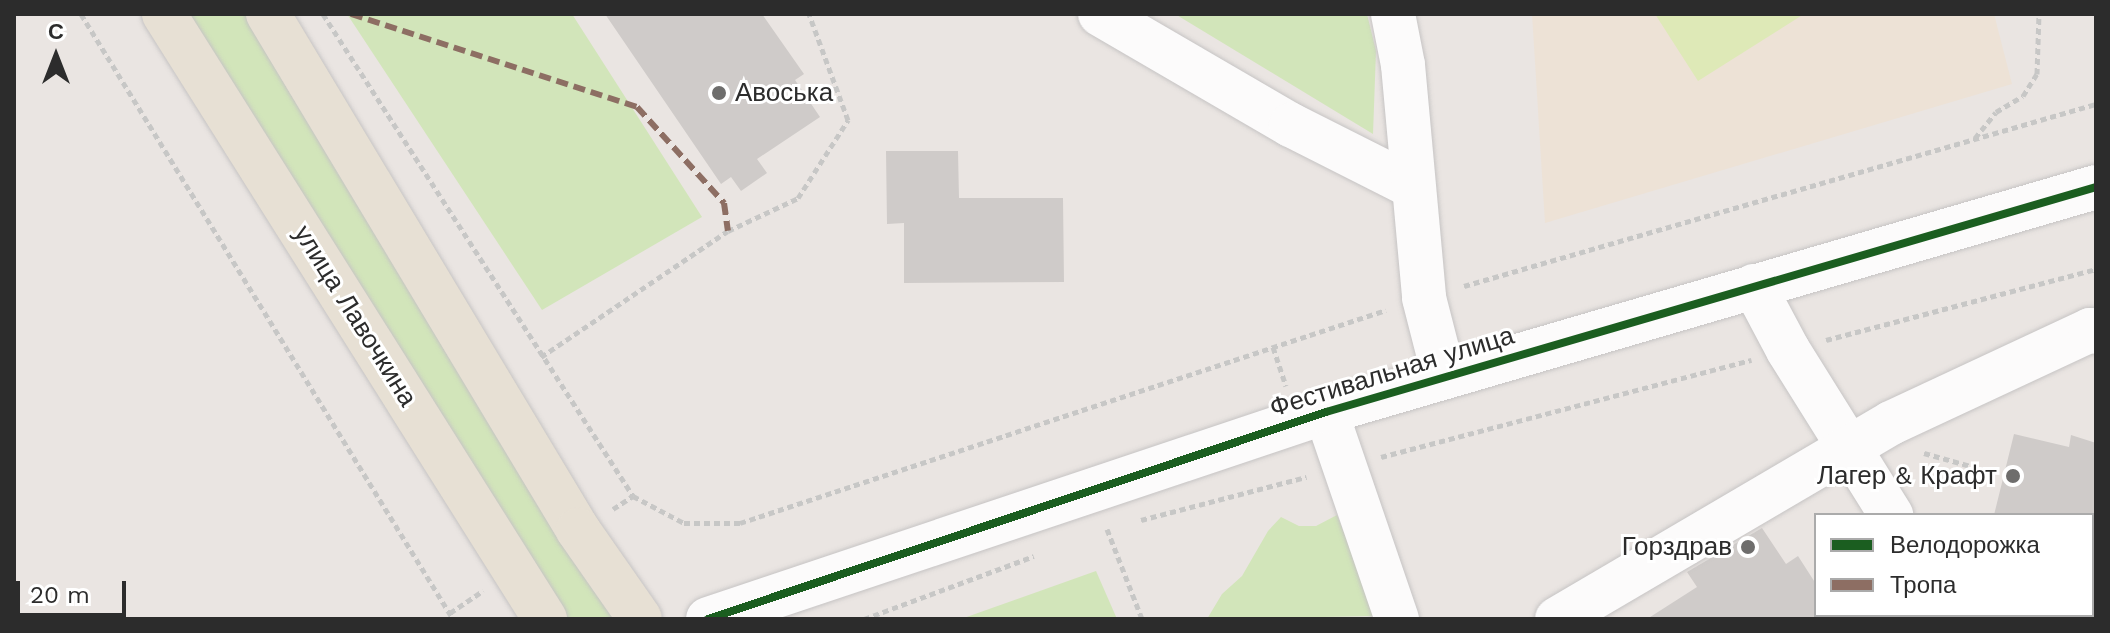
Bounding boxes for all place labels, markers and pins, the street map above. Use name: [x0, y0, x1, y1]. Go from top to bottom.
place label: Авоська: [735, 77, 833, 109]
marker: Авоська: [710, 84, 728, 102]
place label: Лагер & Крафт: [1817, 460, 1997, 492]
marker: Лагер & Крафт: [2004, 467, 2022, 485]
place label: Горздрав: [1622, 531, 1732, 563]
marker: Горздрав: [1739, 538, 1757, 556]

